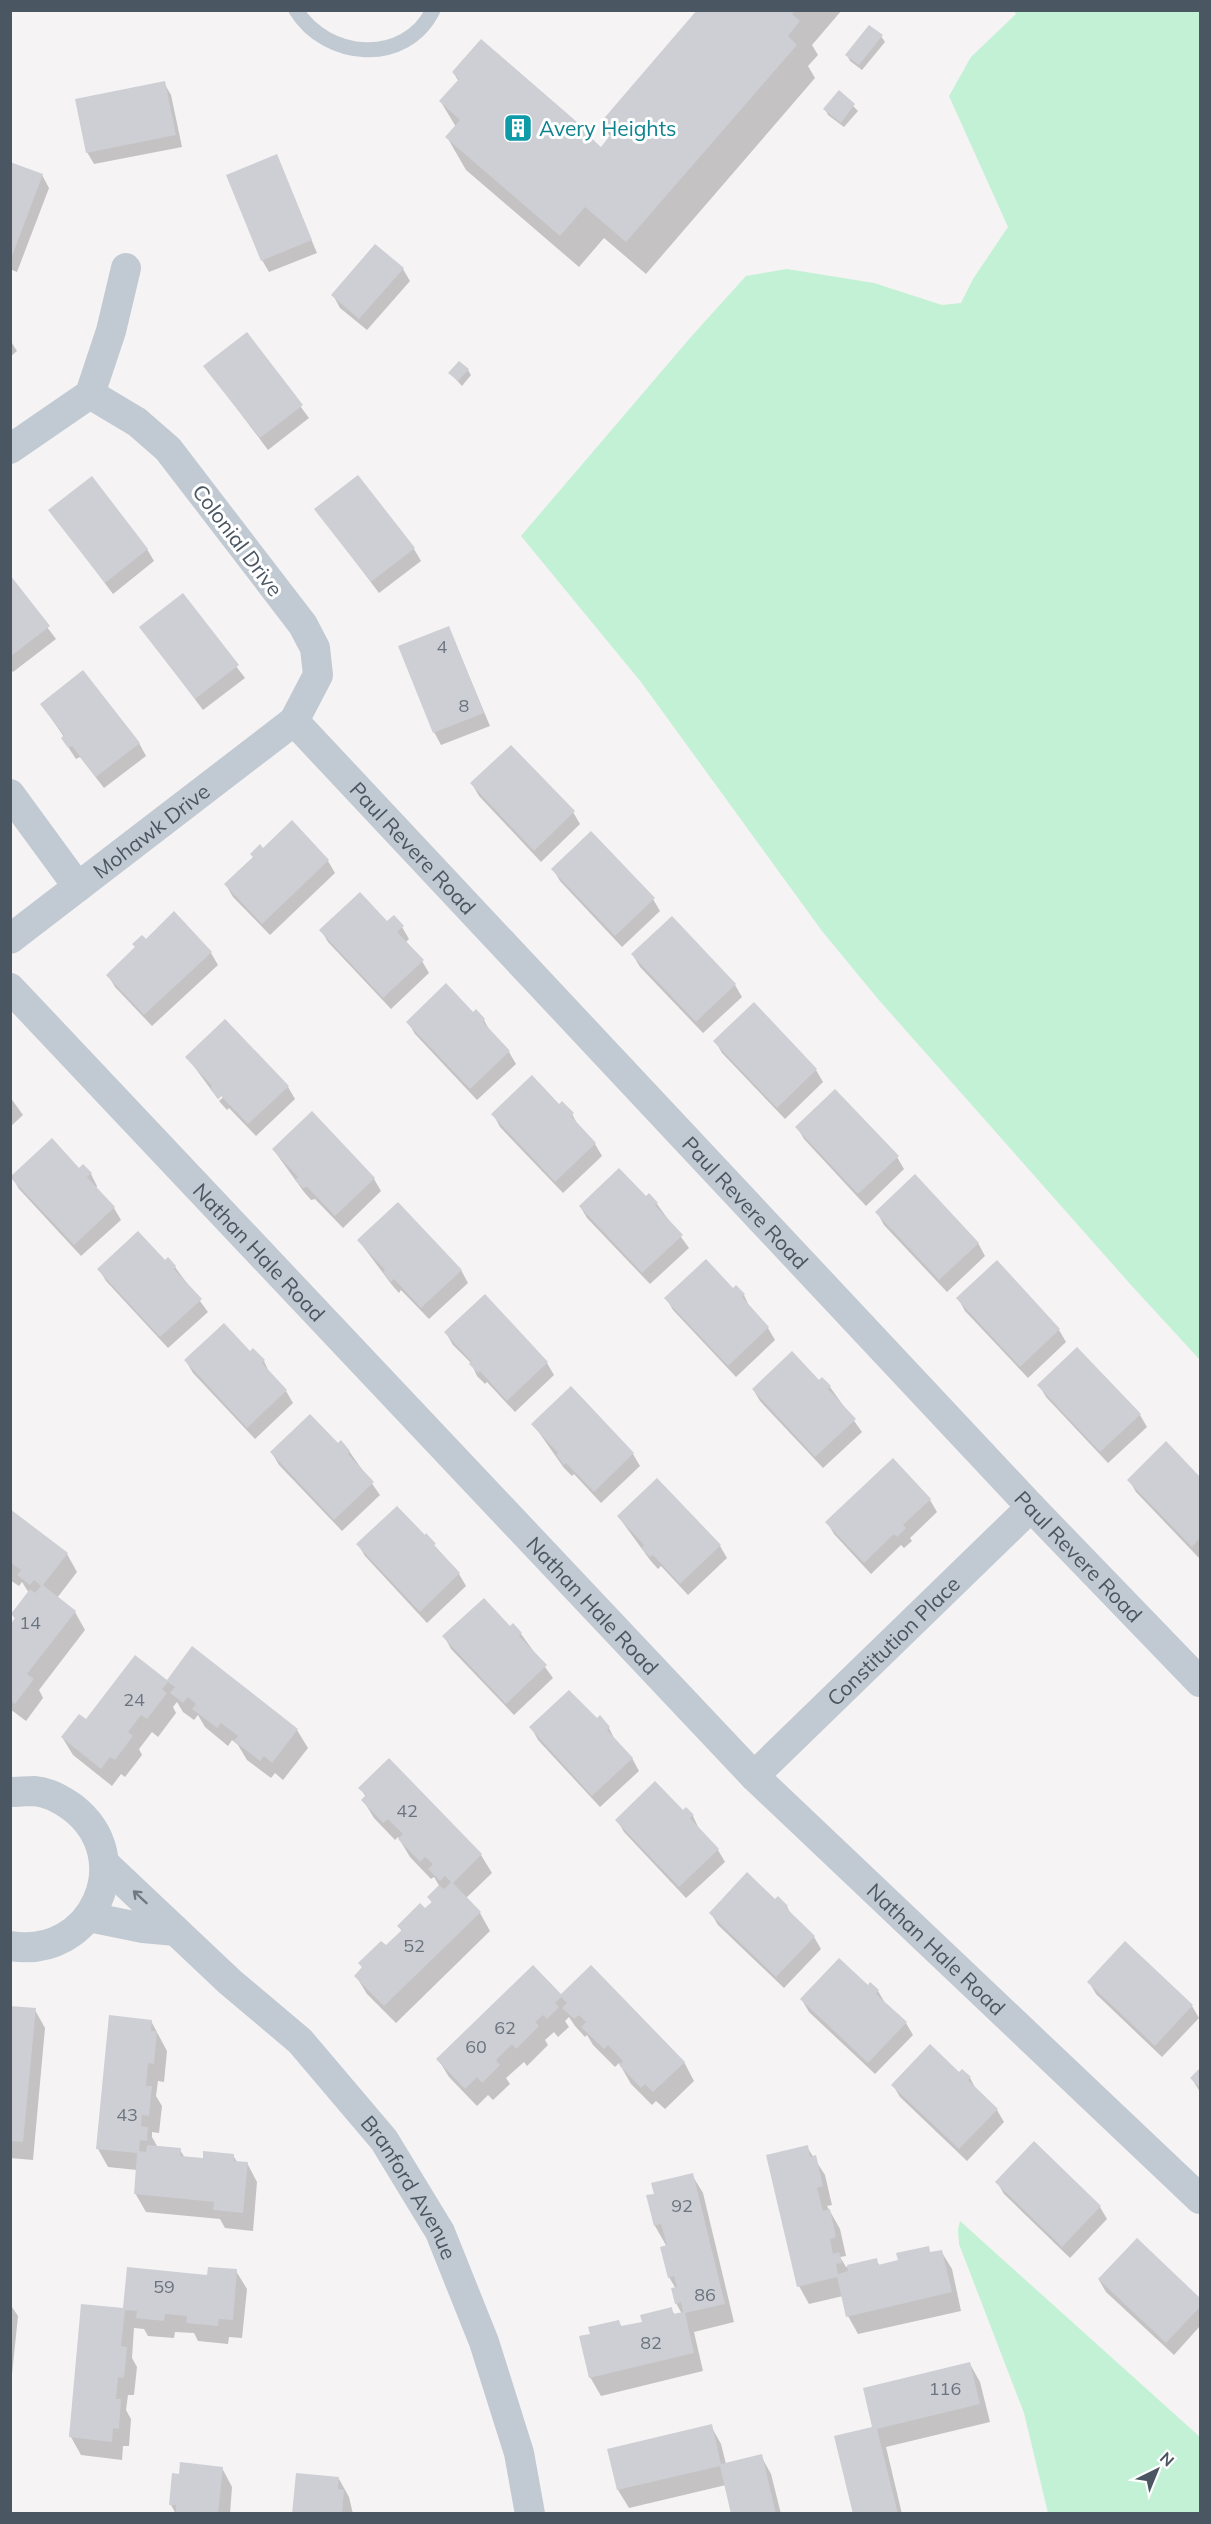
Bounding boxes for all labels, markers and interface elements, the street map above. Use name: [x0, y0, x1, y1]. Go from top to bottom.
building icon: Avery Heights: [502, 112, 534, 144]
place label: Avery Heights: [539, 115, 676, 141]
street label: Colonial Drive: [187, 479, 289, 601]
house number: 4: [437, 635, 448, 658]
house number: 8: [459, 694, 469, 717]
street label: Paul Revere Road: [345, 776, 481, 920]
street label: Mohawk Drive: [88, 778, 215, 884]
street label: Paul Revere Road: [677, 1131, 814, 1274]
street label: Nathan Hale Road: [188, 1177, 331, 1326]
street label: Paul Revere Road: [1009, 1485, 1148, 1627]
street label: Nathan Hale Road: [521, 1531, 664, 1680]
street label: Constitution Place: [821, 1571, 965, 1711]
house number: 14: [19, 1611, 41, 1634]
house number: 24: [123, 1688, 145, 1711]
house number: 42: [396, 1799, 418, 1822]
street label: Nathan Hale Road: [862, 1877, 1011, 2020]
one-way arrow: [133, 1890, 148, 1904]
house number: 52: [403, 1934, 425, 1957]
house number: 62: [494, 2016, 516, 2039]
house number: 60: [465, 2035, 487, 2058]
house number: 43: [116, 2103, 138, 2126]
street label: Branford Avenue: [356, 2110, 463, 2263]
house number: 92: [671, 2194, 693, 2217]
house number: 59: [153, 2275, 175, 2298]
house number: 86: [694, 2283, 716, 2306]
house number: 82: [640, 2331, 662, 2354]
house number: 116: [929, 2377, 961, 2400]
north arrow: [1127, 2440, 1187, 2500]
text: N: [1156, 2448, 1178, 2470]

